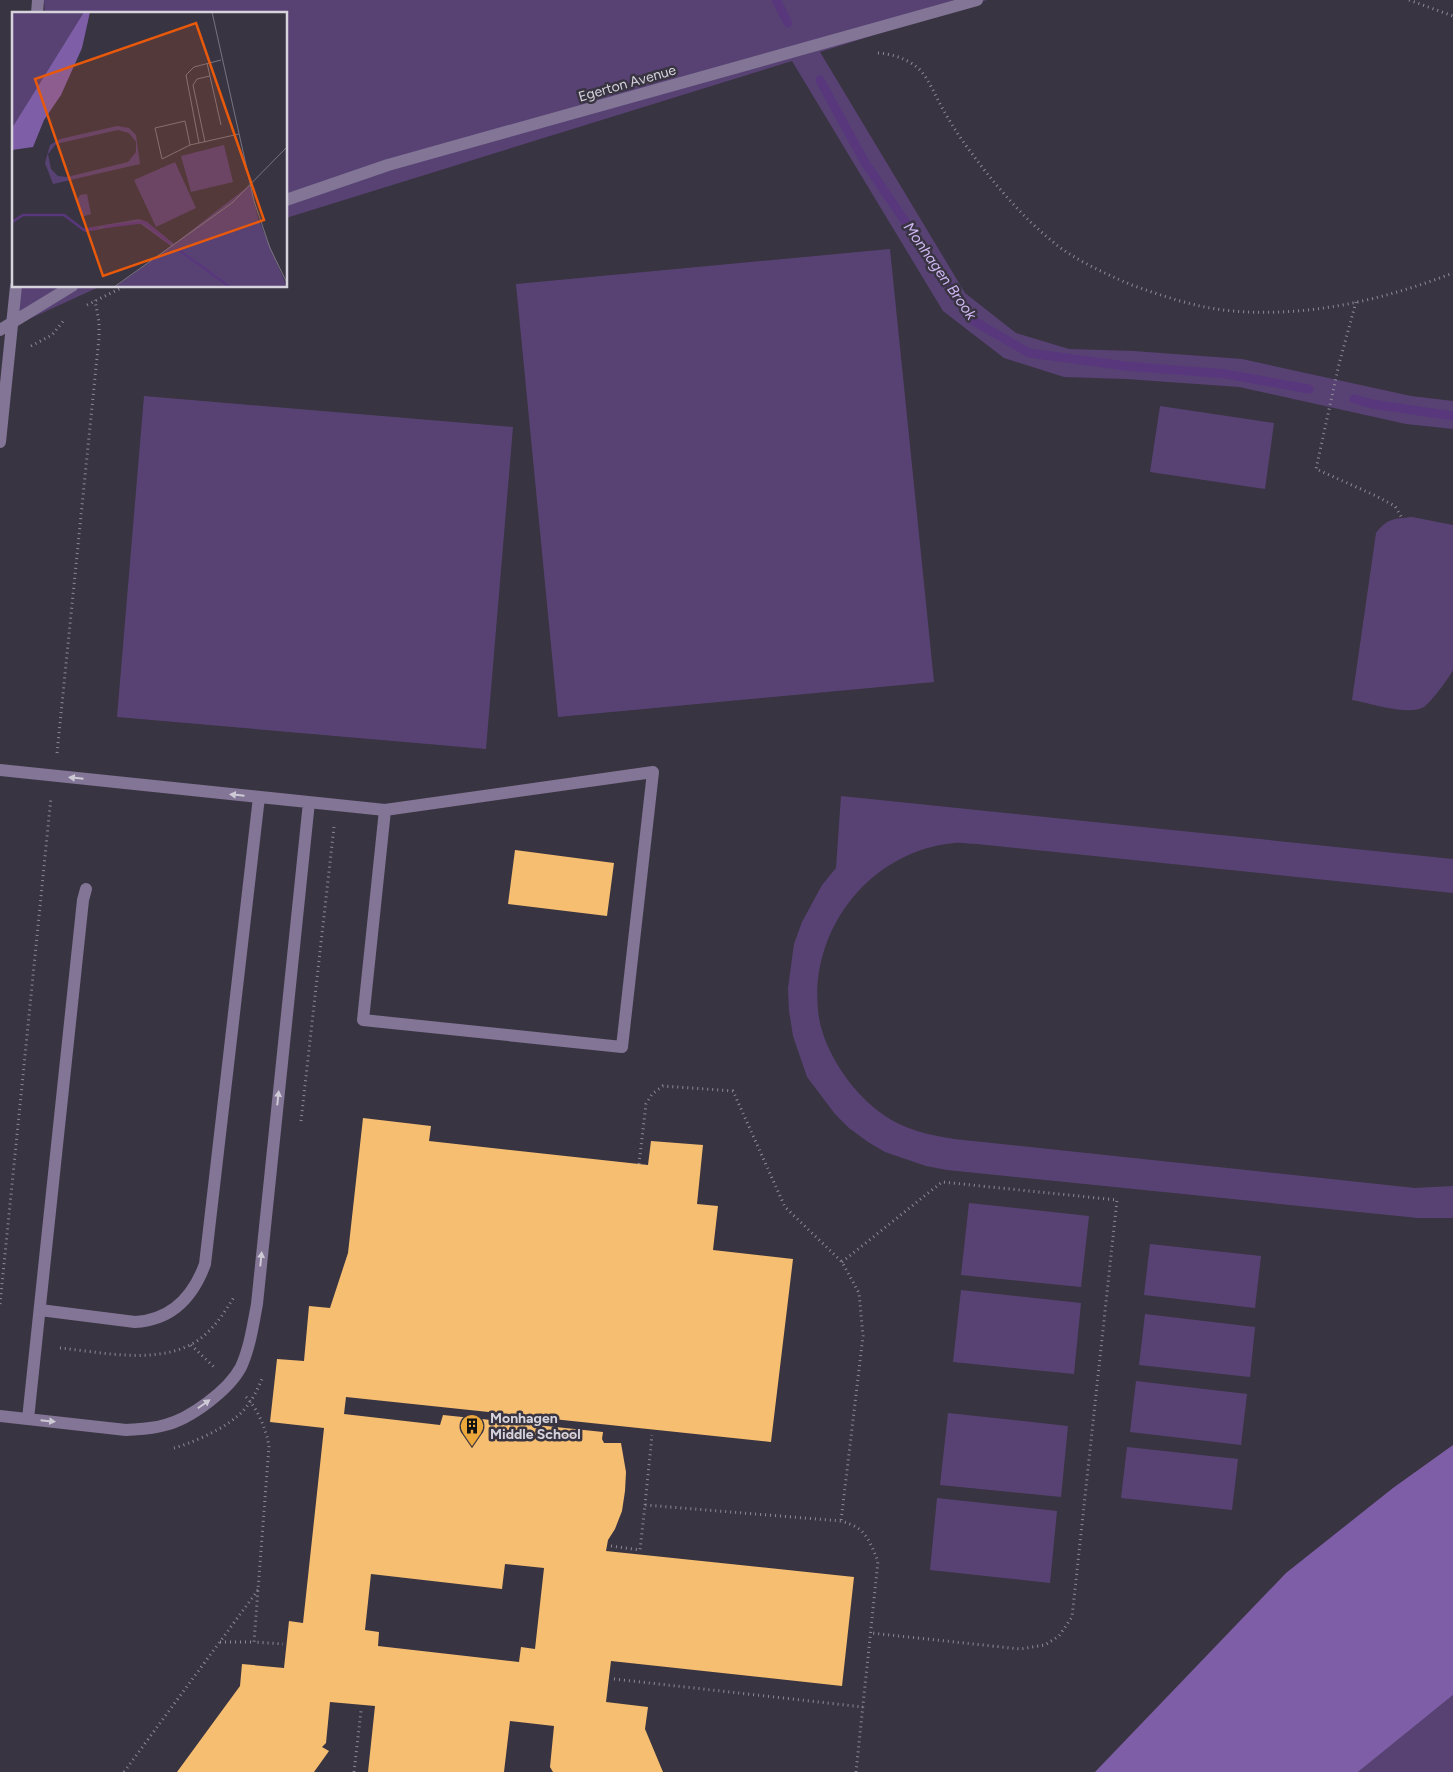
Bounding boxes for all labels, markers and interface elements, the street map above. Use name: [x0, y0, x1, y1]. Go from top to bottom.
inset map: [12, 12, 288, 288]
street label: Egerton Avenue: [576, 61, 678, 106]
water label: Monhagen Brook: [900, 219, 981, 324]
one-way arrow: [67, 774, 83, 782]
one-way arrow: [229, 790, 245, 798]
one-way arrow: [274, 1089, 282, 1105]
one-way arrow: [257, 1251, 265, 1267]
one-way arrow: [198, 1399, 211, 1409]
place label: Monhagen Middle School: [490, 1410, 581, 1443]
building icon: Monhagen Middle School: [459, 1413, 485, 1447]
one-way arrow: [41, 1418, 57, 1426]

